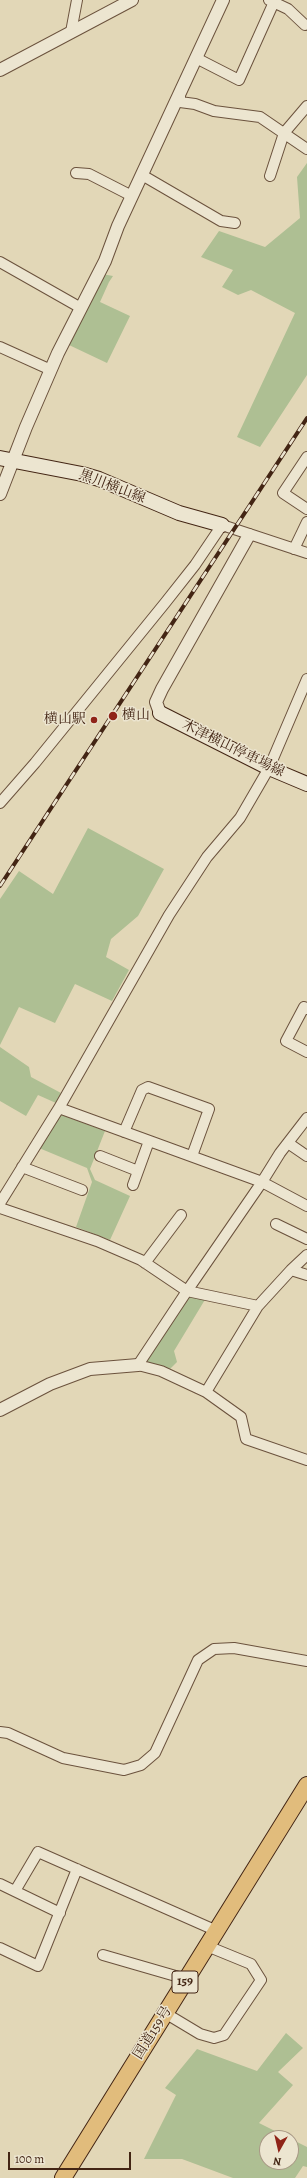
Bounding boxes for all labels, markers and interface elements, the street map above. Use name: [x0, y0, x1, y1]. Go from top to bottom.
street label: 黒川横山線: [76, 467, 148, 507]
place label: 横山: [122, 708, 150, 724]
marker: 横山: [107, 710, 119, 722]
place label: 横山駅: [44, 712, 86, 728]
marker: 横山駅: [89, 715, 99, 725]
street label: 木津横山停車場線: [179, 717, 287, 781]
road number: 159: [172, 1971, 198, 1993]
street label: 国道159号: [130, 2003, 176, 2063]
north arrow: [259, 2130, 299, 2170]
scale bar: [10, 2144, 133, 2170]
text: 100 m: [15, 2151, 44, 2167]
text: N: [272, 2153, 282, 2169]

